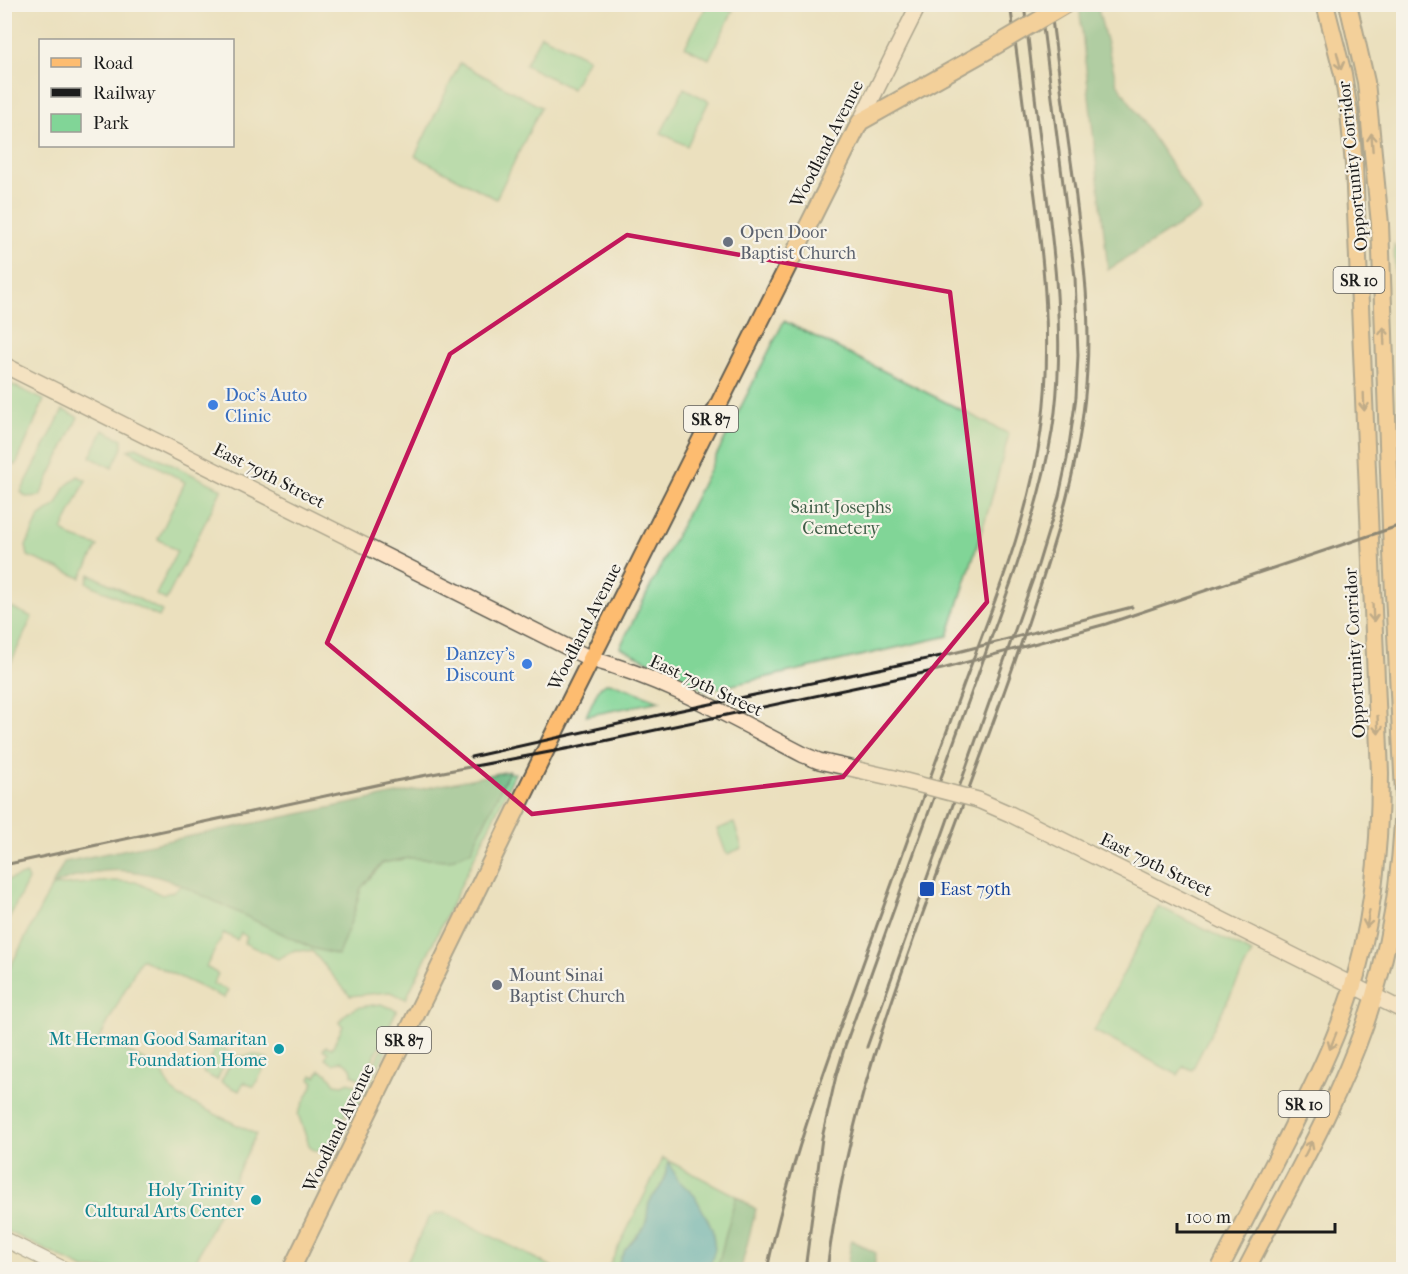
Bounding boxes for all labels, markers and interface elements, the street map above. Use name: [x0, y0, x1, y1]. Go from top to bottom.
legend: [39, 39, 234, 147]
one-way arrow: [1334, 51, 1346, 70]
text: Road: [93, 53, 133, 74]
street label: Woodland Avenue: [785, 77, 868, 212]
street label: Opportunity Corridor: [1334, 80, 1372, 252]
text: Railway: [93, 83, 157, 104]
text: Park: [93, 113, 130, 134]
one-way arrow: [1366, 132, 1377, 152]
place label: Open Door Baptist Church: [740, 222, 856, 264]
marker: Open Door Baptist Church: [721, 235, 735, 249]
road number: SR 10: [1334, 267, 1384, 293]
one-way arrow: [1379, 327, 1390, 347]
place label: Doc's Auto Clinic: [225, 385, 307, 427]
one-way arrow: [1358, 391, 1369, 411]
marker: Doc's Auto Clinic: [206, 398, 220, 412]
road number: SR 87: [684, 406, 738, 432]
street label: East 79th Street: [210, 439, 329, 513]
park label: Saint Josephs Cemetery: [791, 497, 892, 539]
street label: Woodland Avenue: [543, 560, 626, 695]
street label: Opportunity Corridor: [1340, 567, 1370, 739]
one-way arrow: [1367, 602, 1378, 622]
place label: Danzey's Discount: [445, 644, 516, 686]
street label: East 79th Street: [646, 651, 766, 722]
marker: Danzey's Discount: [520, 657, 534, 671]
one-way arrow: [1372, 715, 1383, 735]
street label: East 79th Street: [1096, 829, 1216, 901]
place label: East 79th: [940, 879, 1011, 900]
marker: East 79th: [918, 880, 936, 898]
one-way arrow: [1363, 909, 1374, 929]
place label: Mount Sinai Baptist Church: [509, 965, 625, 1007]
marker: Mount Sinai Baptist Church: [490, 978, 504, 992]
road number: SR 87: [377, 1027, 431, 1053]
place label: Mt Herman Good Samaritan Foundation Home: [49, 1029, 268, 1071]
one-way arrow: [1327, 1031, 1338, 1049]
marker: Mt Herman Good Samaritan Foundation Home: [272, 1042, 286, 1056]
street label: Woodland Avenue: [298, 1060, 379, 1196]
road number: SR 10: [1278, 1091, 1330, 1117]
one-way arrow: [1303, 1140, 1315, 1158]
place label: Holy Trinity Cultural Arts Center: [85, 1180, 245, 1222]
marker: Holy Trinity Cultural Arts Center: [249, 1193, 263, 1207]
scale bar: [1177, 1196, 1334, 1234]
text: 100 m: [1186, 1207, 1231, 1228]

